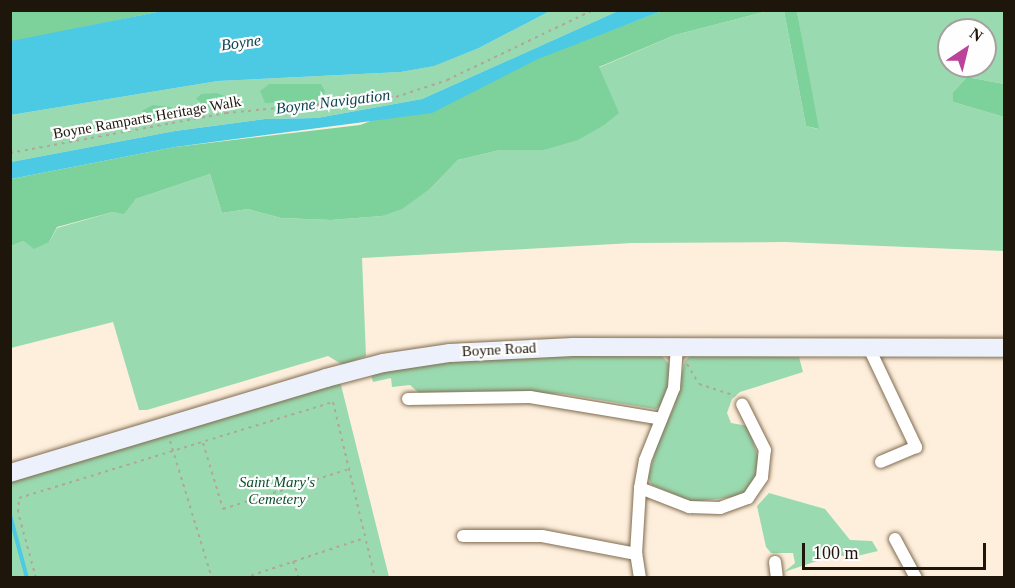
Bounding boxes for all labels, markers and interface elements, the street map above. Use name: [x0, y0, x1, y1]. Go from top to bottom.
north arrow: [937, 18, 997, 78]
text: N: [967, 24, 986, 45]
water label: Boyne: [220, 31, 262, 55]
water label: Boyne Navigation: [275, 85, 391, 119]
street label: Boyne Ramparts Heritage Walk: [51, 93, 243, 143]
street label: Boyne Road: [461, 339, 537, 361]
park label: Saint Mary's Cemetery: [239, 473, 315, 508]
scale bar: [805, 531, 990, 569]
text: 100 m: [813, 543, 859, 563]

